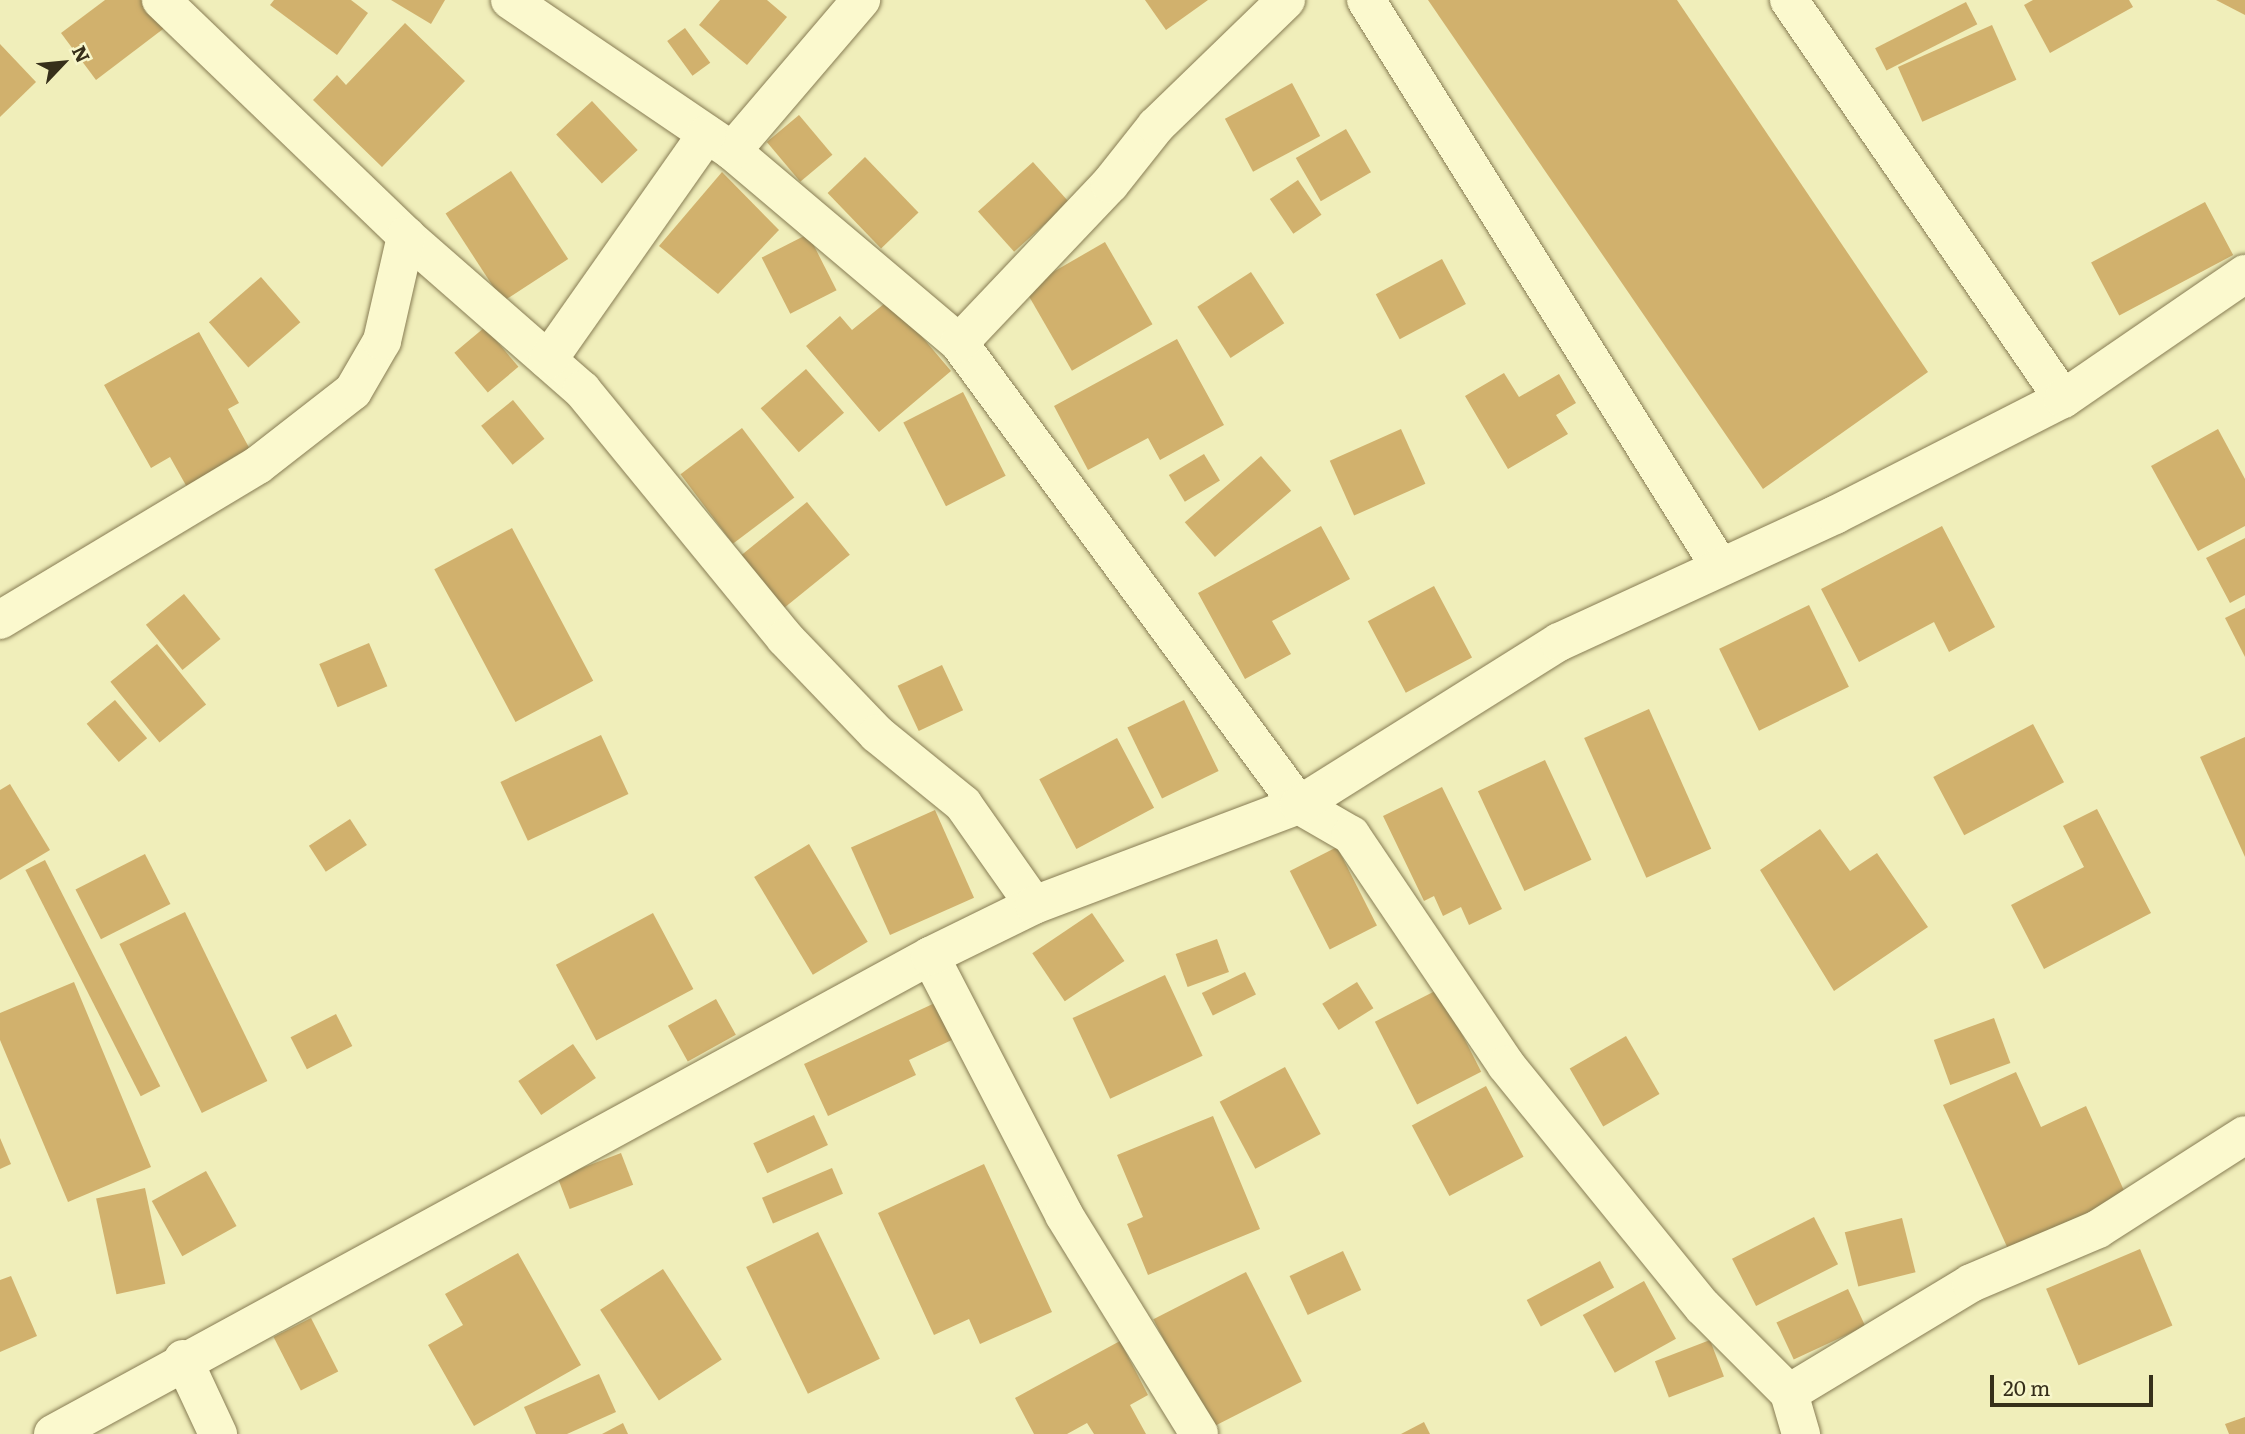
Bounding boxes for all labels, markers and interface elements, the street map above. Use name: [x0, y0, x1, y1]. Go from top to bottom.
north arrow: [28, 28, 98, 98]
text: N: [66, 40, 98, 67]
scale bar: [1993, 1360, 2156, 1404]
text: 20 m: [2003, 1371, 2050, 1402]

